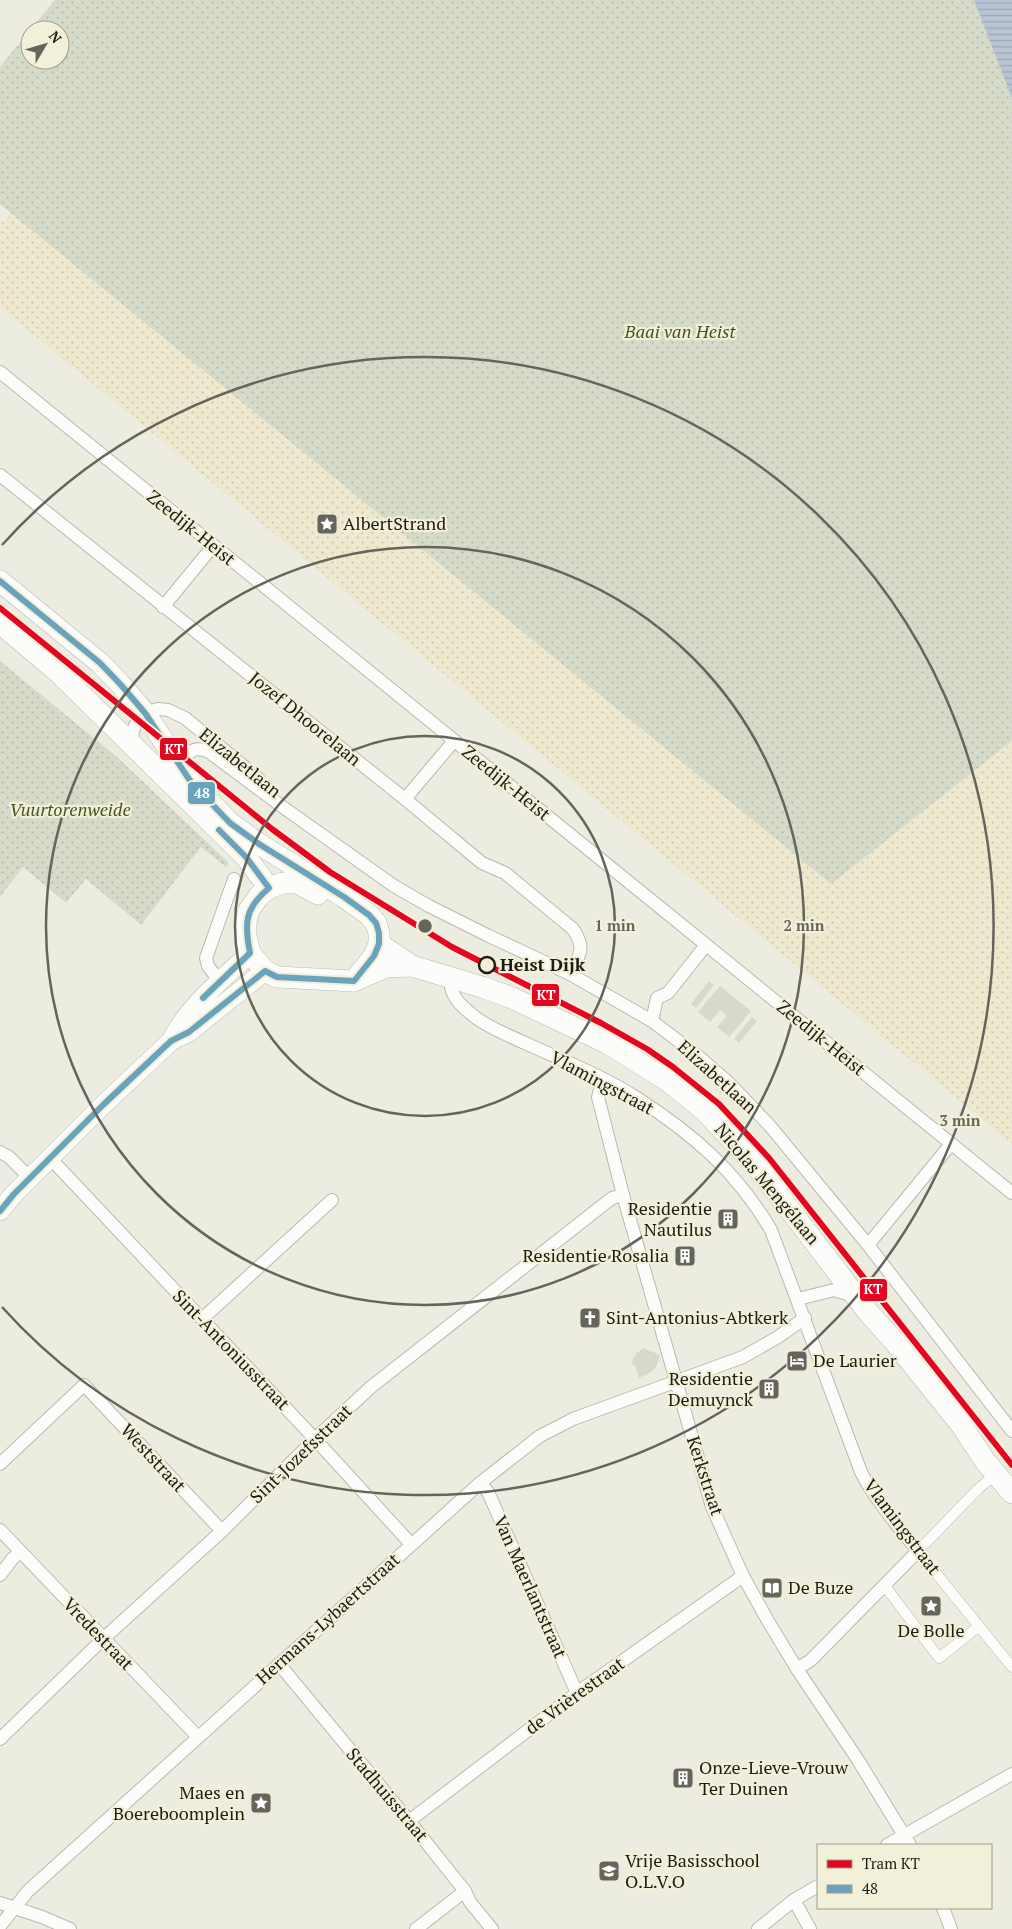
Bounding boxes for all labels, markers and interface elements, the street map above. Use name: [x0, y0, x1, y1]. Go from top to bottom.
north arrow: [20, 20, 70, 70]
text: N: [45, 27, 67, 47]
park label: Baai van Heist: [624, 319, 736, 343]
street label: Zeedijk-Heist: [142, 484, 241, 571]
place label: AlbertStrand: [343, 511, 446, 535]
place icon: AlbertStrand: [315, 512, 339, 536]
street label: Jozef Dhoorelaan: [245, 666, 367, 771]
street label: Elizabetlaan: [195, 722, 287, 803]
line badge: KT: [159, 737, 188, 761]
text: KT: [164, 739, 184, 758]
street label: Zeedijk-Heist: [457, 739, 556, 826]
line badge: 48: [187, 781, 216, 805]
text: 48: [194, 783, 210, 802]
park label: Vuurtorenweide: [9, 797, 131, 821]
text: 1 min: [594, 915, 636, 935]
text: 2 min: [783, 915, 825, 935]
centre of rings: [416, 917, 434, 935]
place label: Heist Dijk: [500, 952, 586, 976]
marker: Heist Dijk: [478, 956, 496, 974]
line badge: KT: [531, 983, 560, 1007]
text: KT: [536, 985, 556, 1004]
street label: Zeedijk-Heist: [772, 994, 871, 1081]
street label: Elizabetlaan: [673, 1034, 763, 1119]
street label: Vlamingstraat: [546, 1045, 659, 1120]
text: 3 min: [939, 1110, 981, 1130]
street label: Nicolas Mengélaan: [710, 1118, 826, 1249]
place label: Residentie Nautilus: [628, 1196, 712, 1241]
building icon: Residentie Nautilus: [716, 1207, 740, 1231]
place label: Residentie Rosalia: [522, 1243, 669, 1267]
building icon: Residentie Rosalia: [673, 1244, 697, 1268]
line badge: KT: [859, 1278, 888, 1302]
text: KT: [863, 1279, 883, 1298]
street label: Sint-Antoniusstraat: [168, 1284, 296, 1415]
place label: Sint-Antonius-Abtkerk: [606, 1305, 789, 1329]
church icon: Sint-Antonius-Abtkerk: [578, 1306, 602, 1330]
place label: De Laurier: [813, 1348, 897, 1372]
hotel icon: De Laurier: [785, 1349, 809, 1373]
place label: Residentie Demuynck: [668, 1366, 754, 1411]
building icon: Residentie Demuynck: [757, 1377, 781, 1401]
street label: Sint-Jozefsstraat: [244, 1398, 357, 1508]
street label: Weststraat: [116, 1418, 192, 1497]
street label: Kerkstraat: [682, 1433, 730, 1519]
street label: Vlamingstraat: [859, 1474, 947, 1579]
street label: Van Maerlantstraat: [489, 1511, 573, 1662]
street label: Hermans-Lybaertstraat: [250, 1547, 405, 1689]
place label: De Buze: [788, 1575, 853, 1599]
library icon: De Buze: [760, 1576, 784, 1600]
street label: Vredestraat: [58, 1592, 140, 1675]
place icon: De Bolle: [919, 1594, 943, 1618]
place label: De Bolle: [897, 1618, 965, 1642]
street label: de Vrièrestraat: [520, 1651, 629, 1739]
street label: Stadhuisstraat: [341, 1742, 434, 1847]
place label: Onze-Lieve-Vrouw Ter Duinen: [699, 1755, 849, 1800]
building icon: Onze-Lieve-Vrouw Ter Duinen: [671, 1766, 695, 1790]
place label: Maes en Boereboomplein: [113, 1780, 245, 1825]
place icon: Maes en Boereboomplein: [249, 1791, 273, 1815]
legend: [817, 1844, 992, 1909]
place label: Vrije Basisschool O.L.V.O: [625, 1848, 760, 1893]
text: Tram KT: [862, 1853, 920, 1873]
school or university icon: Vrije Basisschool O.L.V.O: [597, 1859, 621, 1883]
text: 48: [862, 1878, 878, 1898]

